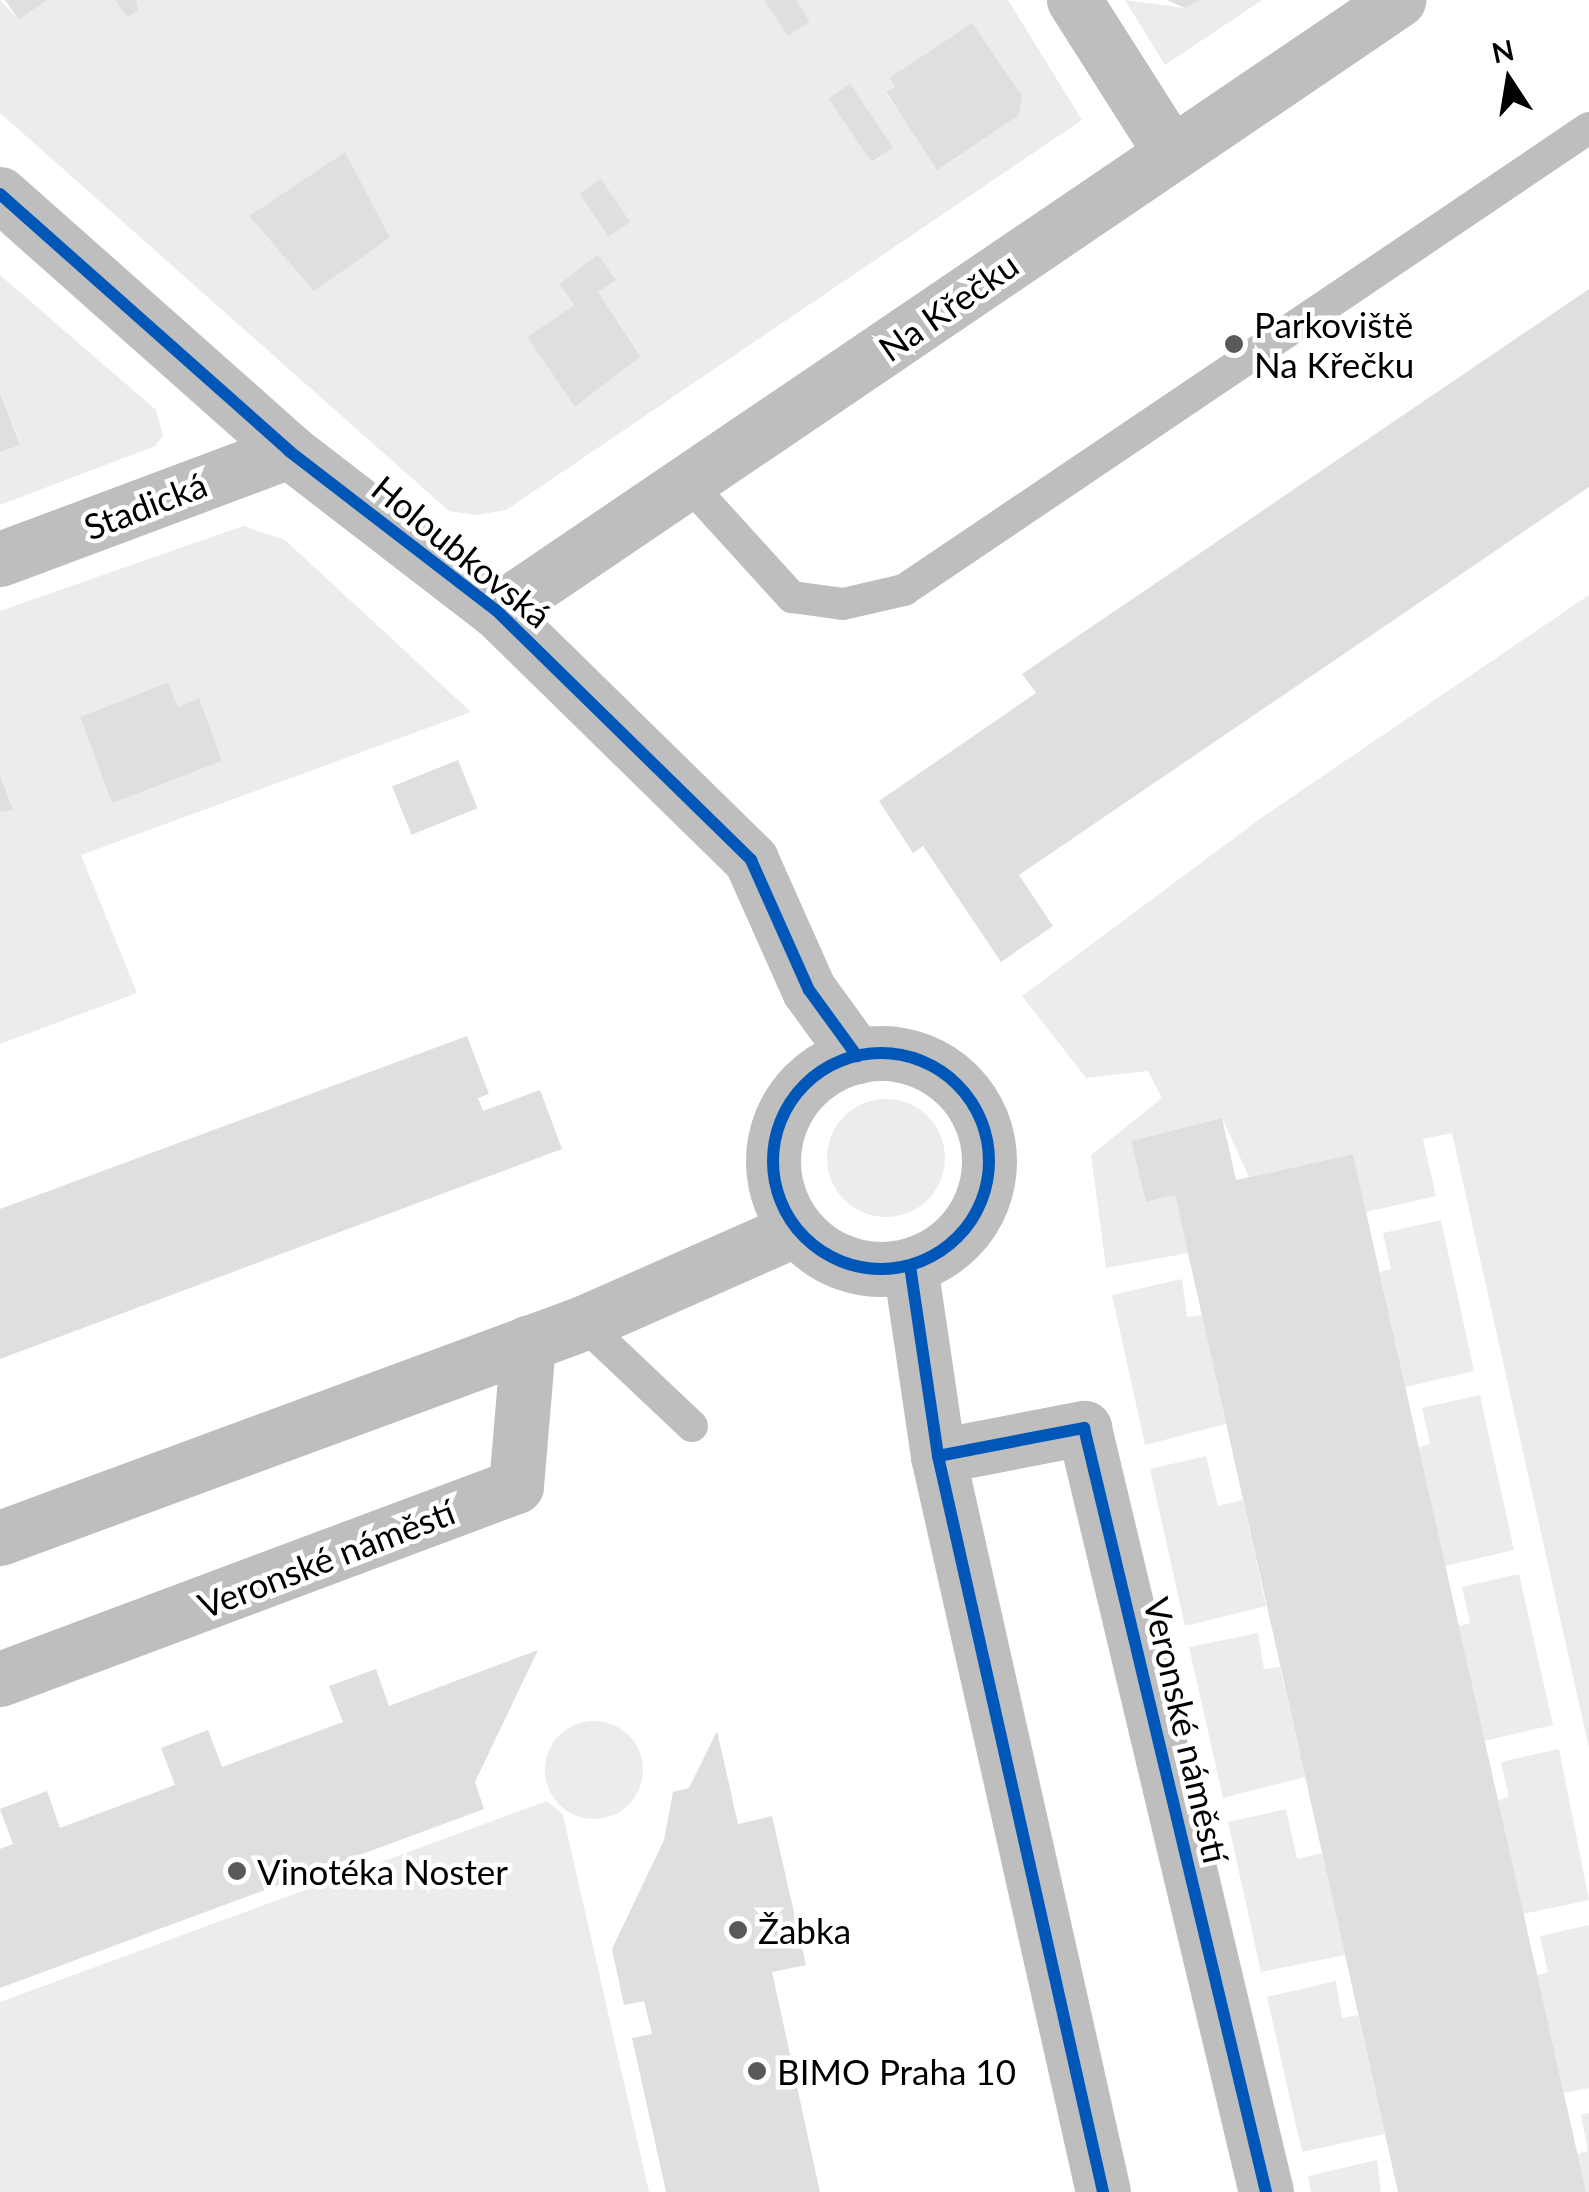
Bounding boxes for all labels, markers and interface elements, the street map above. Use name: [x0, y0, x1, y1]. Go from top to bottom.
north arrow: [1459, 30, 1559, 130]
text: N: [1489, 32, 1517, 70]
street label: Na Křečku: [870, 243, 1026, 369]
place label: Parkoviště Na Křečku: [1254, 303, 1414, 385]
marker: Parkoviště Na Křečku: [1223, 333, 1245, 355]
street label: Stadická: [78, 462, 212, 548]
street label: Holoubkovská: [364, 466, 560, 636]
street label: Veronské náměstí: [192, 1490, 460, 1626]
street label: Veronské náměstí: [1136, 1593, 1238, 1867]
place label: Vinotéka Noster: [257, 1850, 508, 1892]
marker: Vinotéka Noster: [226, 1860, 248, 1882]
place label: Žabka: [758, 1909, 851, 1951]
marker: Žabka: [727, 1919, 749, 1941]
place label: BIMO Praha 10: [777, 2050, 1016, 2092]
marker: BIMO Praha 10: [746, 2060, 768, 2082]

